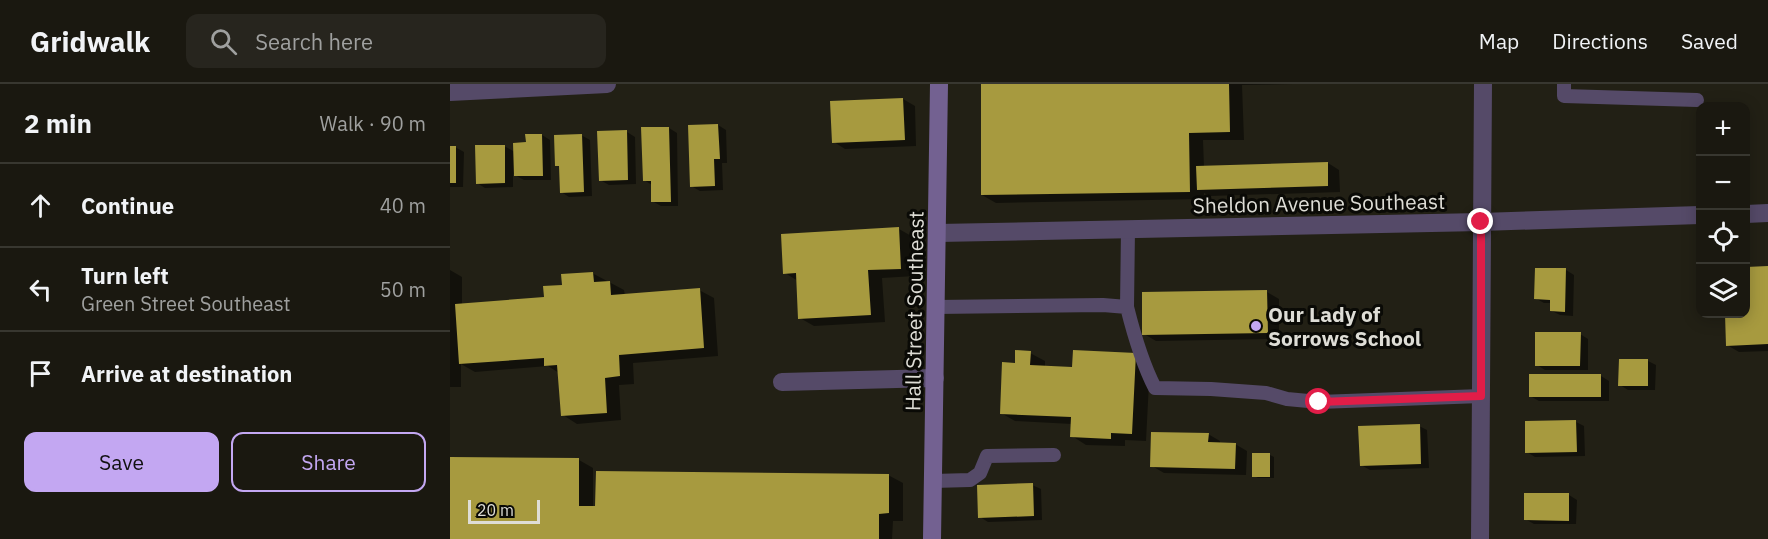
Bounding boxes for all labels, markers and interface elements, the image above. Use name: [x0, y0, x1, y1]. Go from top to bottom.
search box: [186, 14, 606, 68]
text: Gridwalk: [30, 23, 150, 60]
icon: search: [207, 25, 240, 58]
text: Search here: [255, 27, 373, 56]
text: Map: [1479, 27, 1519, 55]
text: Directions: [1552, 27, 1648, 55]
text: Saved: [1681, 27, 1738, 55]
map controls: [1696, 102, 1750, 318]
button: +: [1696, 102, 1750, 156]
text: 2 min: [24, 106, 92, 140]
text: Walk · 90 m: [320, 110, 426, 137]
button: −: [1696, 156, 1750, 210]
street label: Sheldon Avenue Southeast: [1192, 187, 1446, 219]
icon: ahead: [24, 189, 57, 222]
text: Continue: [81, 191, 174, 220]
text: 40 m: [380, 192, 426, 219]
route end: [1467, 208, 1493, 234]
button: locate: [1696, 210, 1750, 264]
street label: Hall Street Southeast: [898, 211, 930, 411]
text: Turn left: [81, 261, 169, 290]
button: layers: [1696, 264, 1750, 318]
icon: left: [24, 273, 57, 306]
text: 50 m: [380, 276, 426, 303]
text: Green Street Southeast: [81, 290, 291, 317]
place label: Our Lady of Sorrows School: [1268, 300, 1421, 352]
marker: Our Lady of Sorrows School: [1249, 319, 1263, 333]
icon: arrive: [24, 357, 57, 390]
text: Arrive at destination: [81, 359, 292, 388]
route start: [1305, 388, 1331, 414]
button: Save: [24, 432, 219, 492]
button: Share: [231, 432, 426, 492]
scale bar: [468, 497, 540, 524]
text: 20 m: [477, 500, 514, 520]

